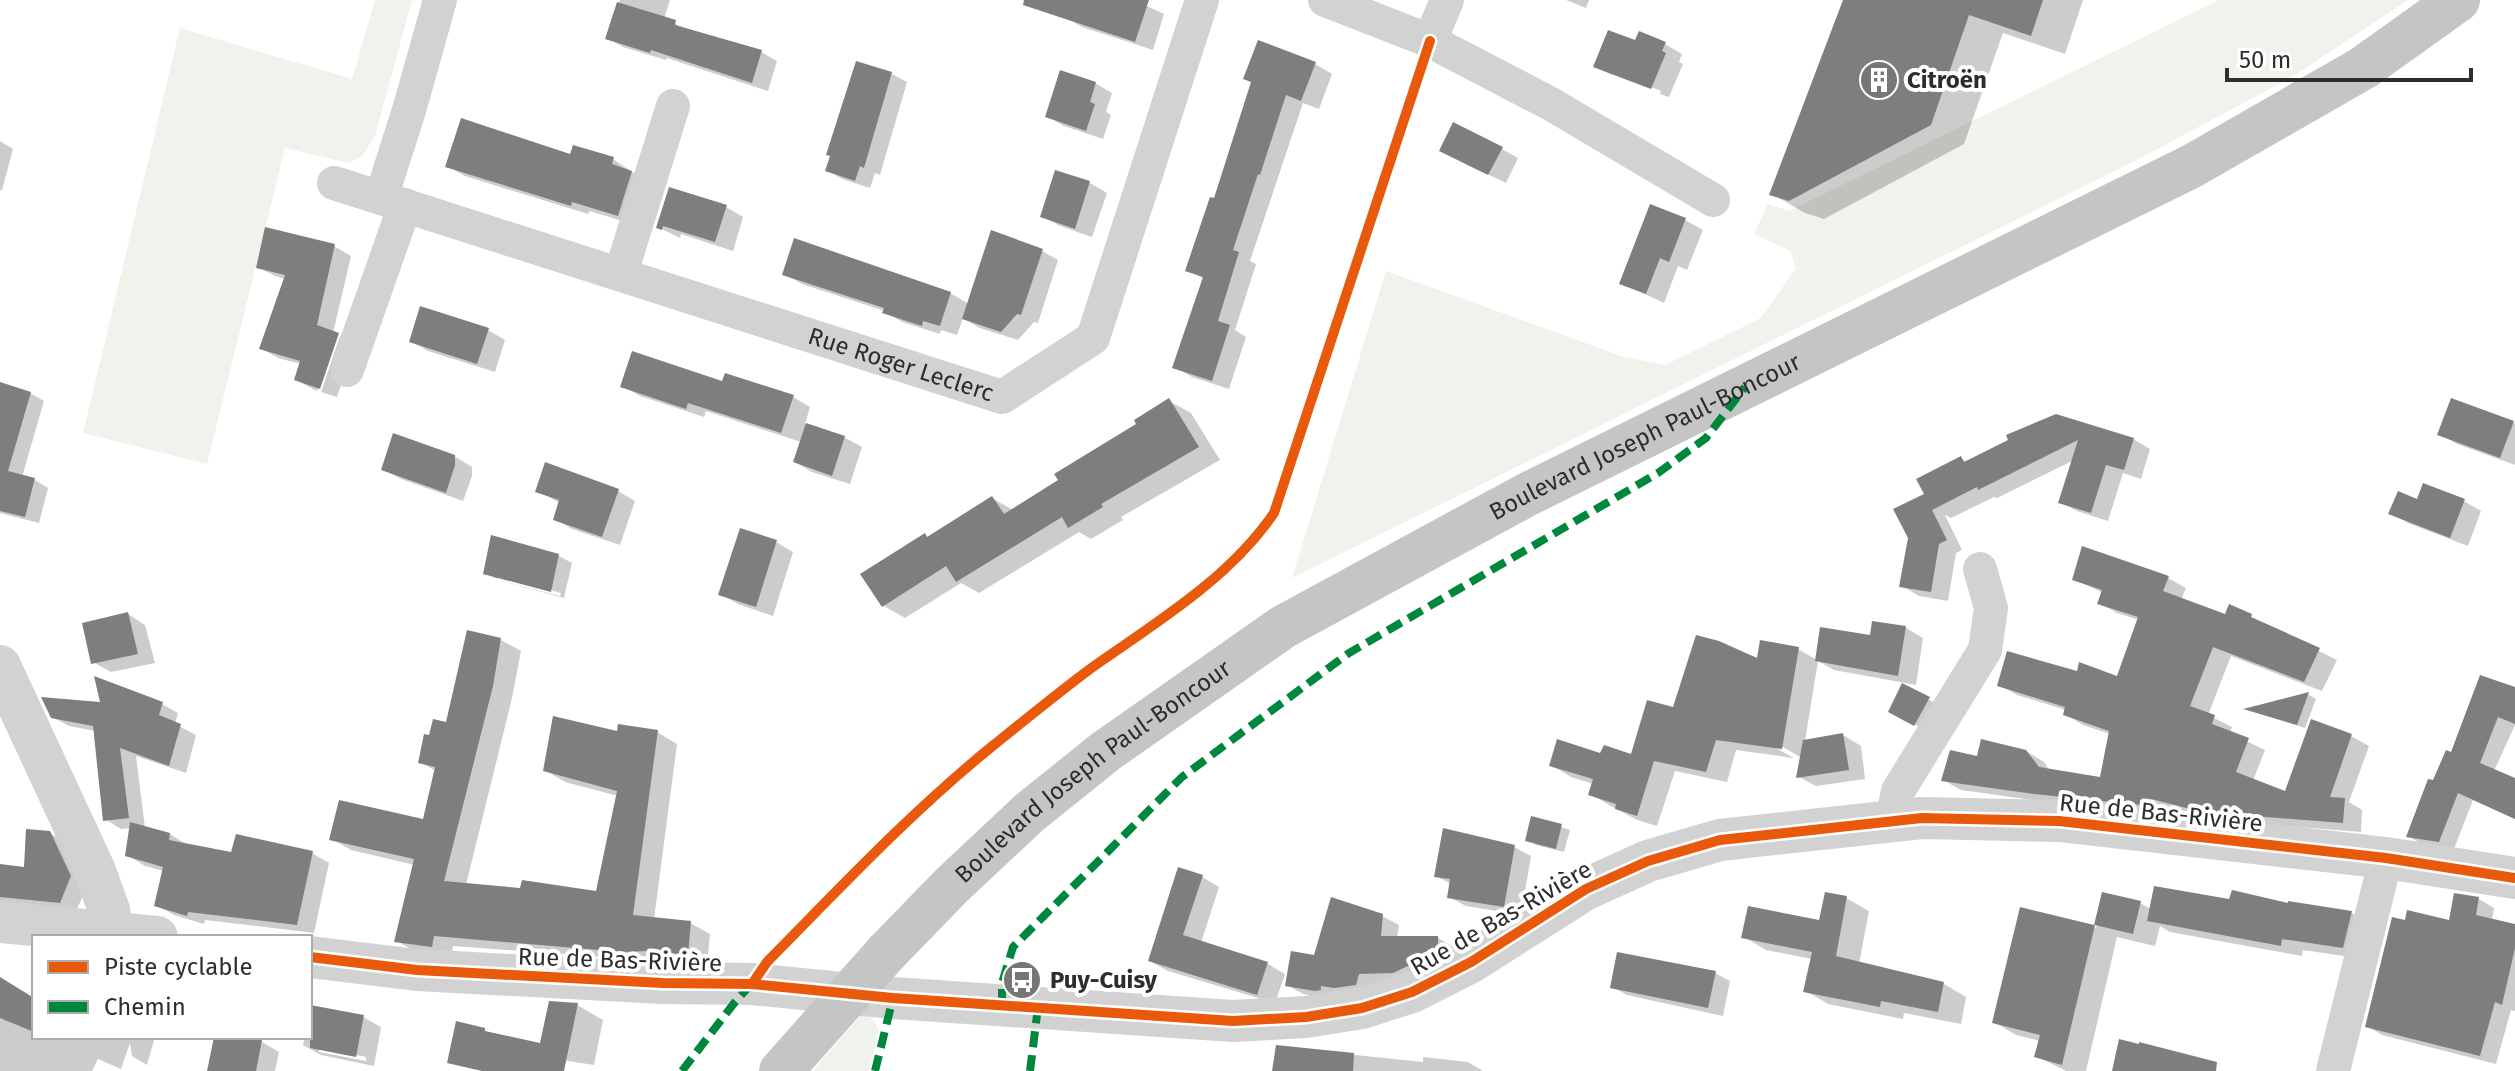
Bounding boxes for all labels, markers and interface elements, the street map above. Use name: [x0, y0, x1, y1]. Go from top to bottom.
scale bar: [2227, 32, 2471, 82]
text: 50 m: [2239, 46, 2291, 74]
building icon: Citroën: [1858, 59, 1900, 101]
place label: Citroën: [1907, 66, 1987, 94]
street label: Rue Roger Leclerc: [805, 322, 997, 407]
street label: Boulevard Joseph Paul-Boncour: [1485, 347, 1806, 526]
street label: Boulevard Joseph Paul-Boncour: [949, 654, 1237, 889]
street label: Rue de Bas-Rivière: [2058, 788, 2264, 838]
street label: Rue de Bas-Rivière: [1406, 855, 1596, 981]
legend: [32, 935, 312, 1039]
street label: Rue de Bas-Rivière: [517, 942, 723, 978]
text: Piste cyclable: [104, 953, 253, 981]
bus stop icon: Puy-Cuisy: [1001, 959, 1043, 1001]
place label: Puy-Cuisy: [1050, 966, 1158, 994]
text: Chemin: [104, 993, 186, 1021]

